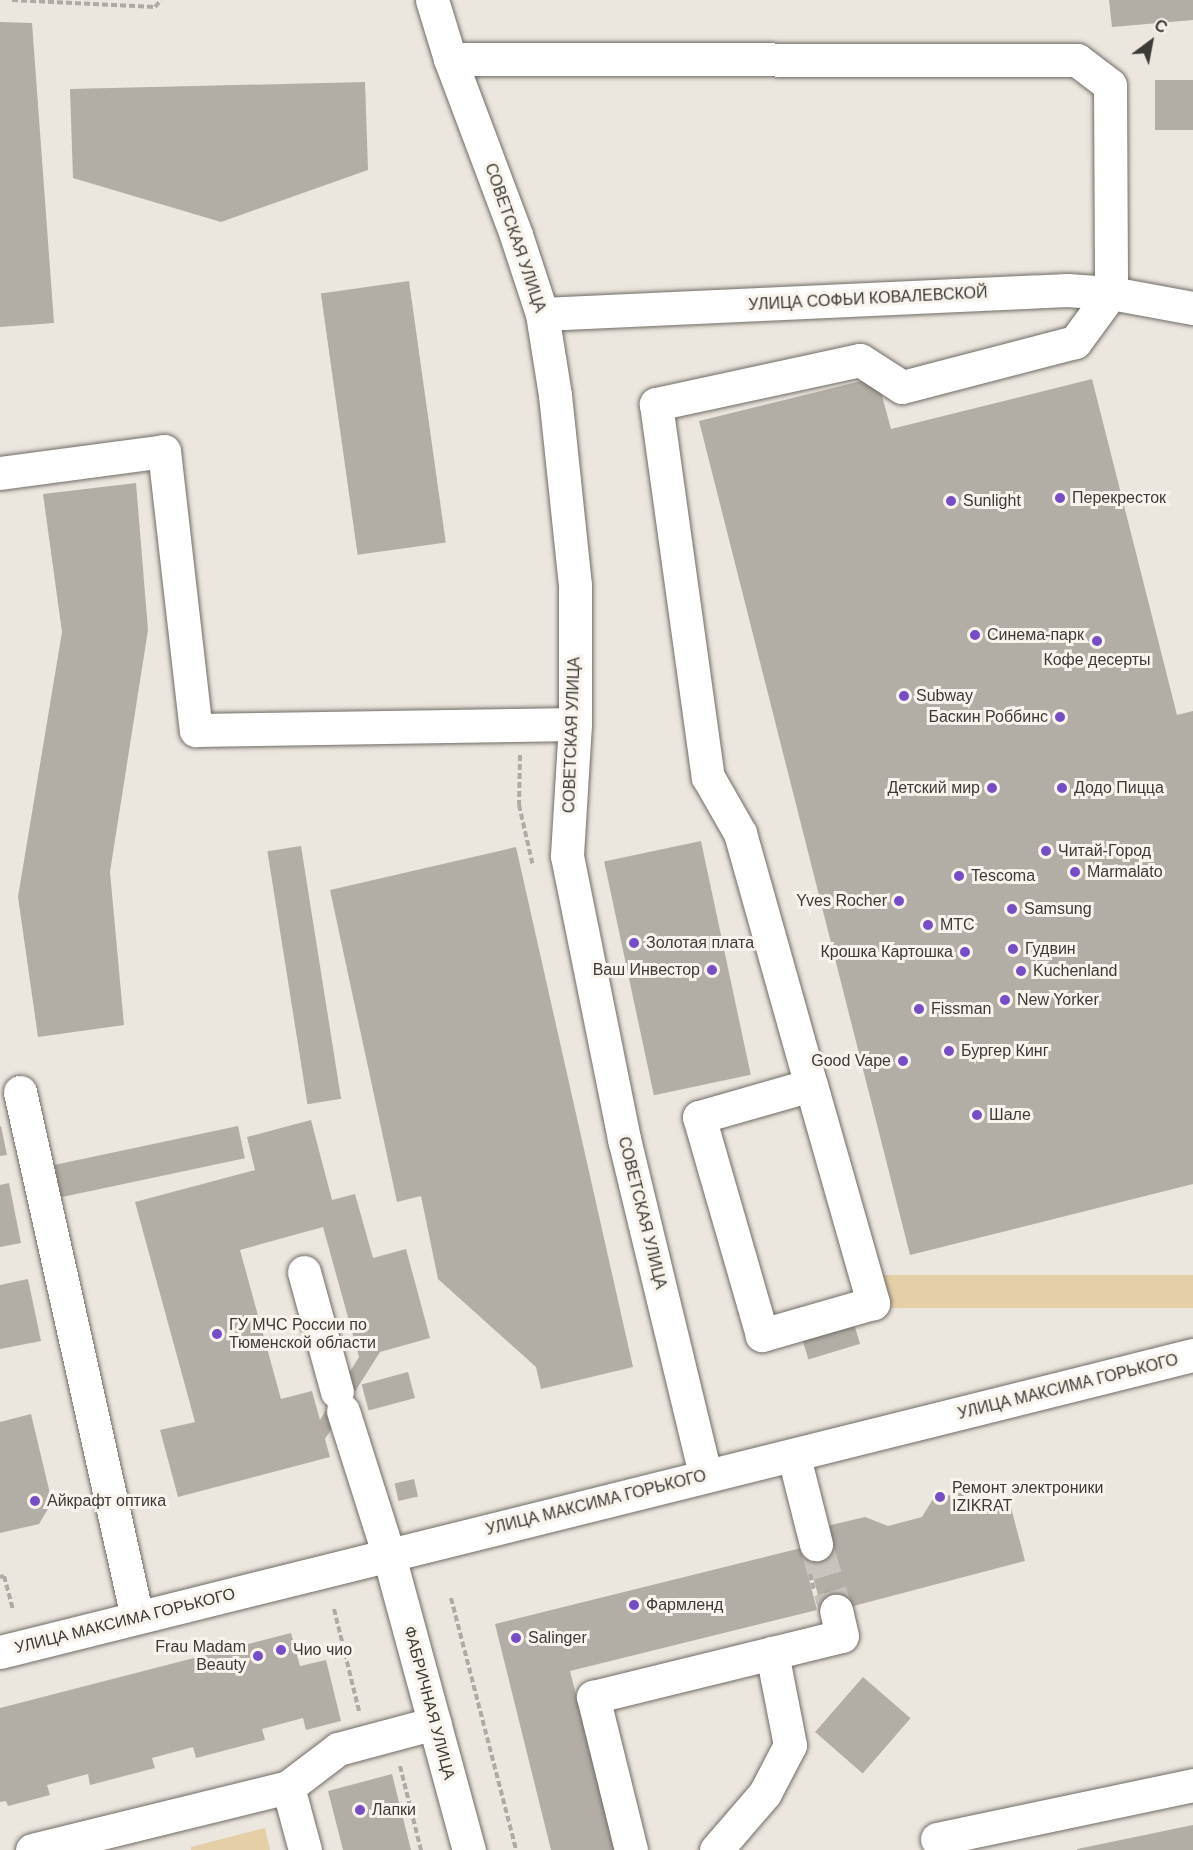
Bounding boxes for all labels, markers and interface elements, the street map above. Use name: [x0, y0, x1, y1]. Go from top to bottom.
north arrow: [1121, 12, 1181, 72]
text: С: [1151, 16, 1170, 37]
street label: СОВЕТСКАЯ УЛИЦА: [480, 161, 550, 315]
street label: УЛИЦА СОФЬИ КОВАЛЕВСКОЙ: [748, 283, 988, 315]
place label: Перекресток: [1072, 488, 1166, 508]
place label: Sunlight: [963, 491, 1021, 511]
marker: Перекресток: [1053, 491, 1067, 505]
marker: Sunlight: [944, 494, 958, 508]
place label: Синема-парк: [987, 625, 1084, 645]
marker: Синема-парк: [968, 628, 982, 642]
marker: Кофе десерты: [1090, 634, 1104, 648]
place label: Кофе десерты: [1043, 650, 1151, 670]
street label: СОВЕТСКАЯ УЛИЦА: [560, 656, 584, 814]
place label: Subway: [916, 686, 973, 706]
marker: Subway: [897, 689, 911, 703]
place label: Баскин Роббинс: [928, 707, 1048, 727]
marker: Баскин Роббинс: [1053, 710, 1067, 724]
place label: Детский мир: [887, 778, 980, 798]
place label: Додо Пицца: [1074, 778, 1164, 798]
marker: Детский мир: [985, 781, 999, 795]
marker: Додо Пицца: [1055, 781, 1069, 795]
place label: Читай-Город: [1058, 841, 1151, 861]
marker: Читай-Город: [1039, 844, 1053, 858]
place label: Marmalato: [1087, 862, 1163, 882]
marker: Marmalato: [1068, 865, 1082, 879]
place label: Tescoma: [971, 866, 1035, 886]
marker: Tescoma: [952, 869, 966, 883]
place label: Yves Rocher: [796, 891, 887, 911]
marker: Yves Rocher: [892, 894, 906, 908]
place label: Samsung: [1024, 899, 1092, 919]
marker: Samsung: [1005, 902, 1019, 916]
place label: МТС: [940, 915, 975, 935]
marker: МТС: [921, 918, 935, 932]
place label: Золотая плата: [646, 933, 754, 953]
marker: Золотая плата: [627, 936, 641, 950]
place label: Гудвин: [1025, 939, 1076, 959]
place label: Крошка Картошка: [820, 942, 953, 962]
marker: Гудвин: [1006, 942, 1020, 956]
marker: Крошка Картошка: [958, 945, 972, 959]
place label: Ваш Инвестор: [593, 960, 700, 980]
place label: Kuchenland: [1033, 961, 1118, 981]
marker: Ваш Инвестор: [705, 963, 719, 977]
marker: Kuchenland: [1014, 964, 1028, 978]
place label: New Yorker: [1017, 990, 1099, 1010]
marker: New Yorker: [998, 993, 1012, 1007]
place label: Fissman: [931, 999, 991, 1019]
marker: Fissman: [912, 1002, 926, 1016]
place label: Бургер Кинг: [961, 1041, 1049, 1061]
marker: Бургер Кинг: [942, 1044, 956, 1058]
place label: Good Vape: [811, 1051, 891, 1071]
marker: Good Vape: [896, 1054, 910, 1068]
place label: Шале: [989, 1105, 1031, 1125]
marker: Шале: [970, 1108, 984, 1122]
street label: СОВЕТСКАЯ УЛИЦА: [614, 1135, 670, 1291]
place label: ГУ МЧС России по Тюменской области: [229, 1315, 376, 1353]
marker: ГУ МЧС России по Тюменской области: [210, 1327, 224, 1341]
street label: УЛИЦА МАКСИМА ГОРЬКОГО: [956, 1350, 1180, 1424]
street label: УЛИЦА МАКСИМА ГОРЬКОГО: [484, 1466, 708, 1540]
place label: Ремонт электроники IZIKRAT: [952, 1478, 1103, 1516]
marker: Ремонт электроники IZIKRAT: [933, 1490, 947, 1504]
place label: Айкрафт оптика: [47, 1491, 166, 1511]
marker: Айкрафт оптика: [28, 1494, 42, 1508]
street label: УЛИЦА МАКСИМА ГОРЬКОГО: [13, 1584, 237, 1658]
place label: Фармленд: [646, 1595, 723, 1615]
marker: Фармленд: [627, 1598, 641, 1612]
street label: ФАБРИЧНАЯ УЛИЦА: [399, 1624, 459, 1782]
place label: Salinger: [528, 1628, 587, 1648]
marker: Salinger: [509, 1631, 523, 1645]
place label: Frau Madam Beauty: [155, 1637, 246, 1675]
place label: Чио чио: [293, 1640, 352, 1660]
marker: Чио чио: [274, 1643, 288, 1657]
marker: Frau Madam Beauty: [251, 1649, 265, 1663]
place label: Лапки: [372, 1800, 416, 1820]
marker: Лапки: [353, 1803, 367, 1817]

